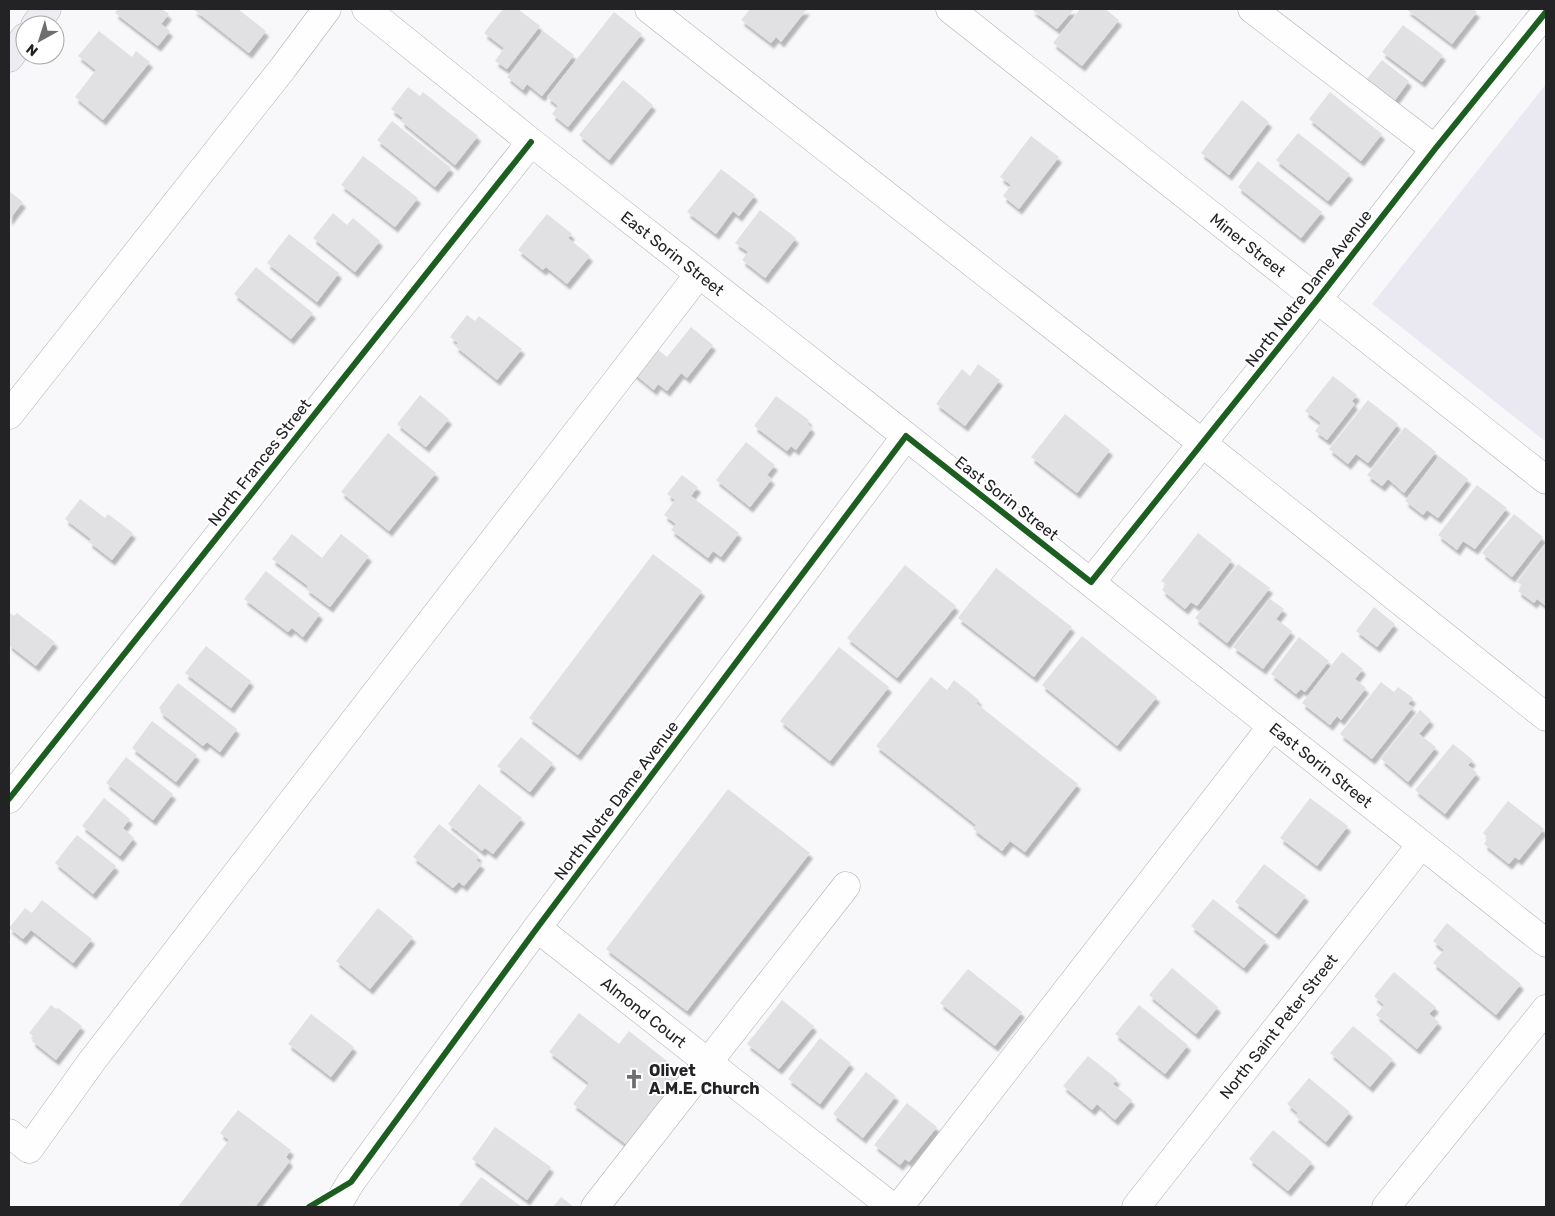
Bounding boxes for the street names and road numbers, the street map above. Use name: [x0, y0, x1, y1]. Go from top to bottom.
street label: North Notre Dame Avenue: [1241, 206, 1376, 371]
street label: East Sorin Street: [617, 207, 728, 300]
street label: Miner Street: [1206, 209, 1290, 281]
street label: North Frances Street: [204, 395, 315, 530]
street label: East Sorin Street: [951, 452, 1062, 545]
street label: North Notre Dame Avenue: [550, 717, 682, 884]
street label: East Sorin Street: [1265, 719, 1376, 812]
street label: North Saint Peter Street: [1216, 950, 1342, 1103]
street label: Almond Court: [597, 973, 690, 1052]

